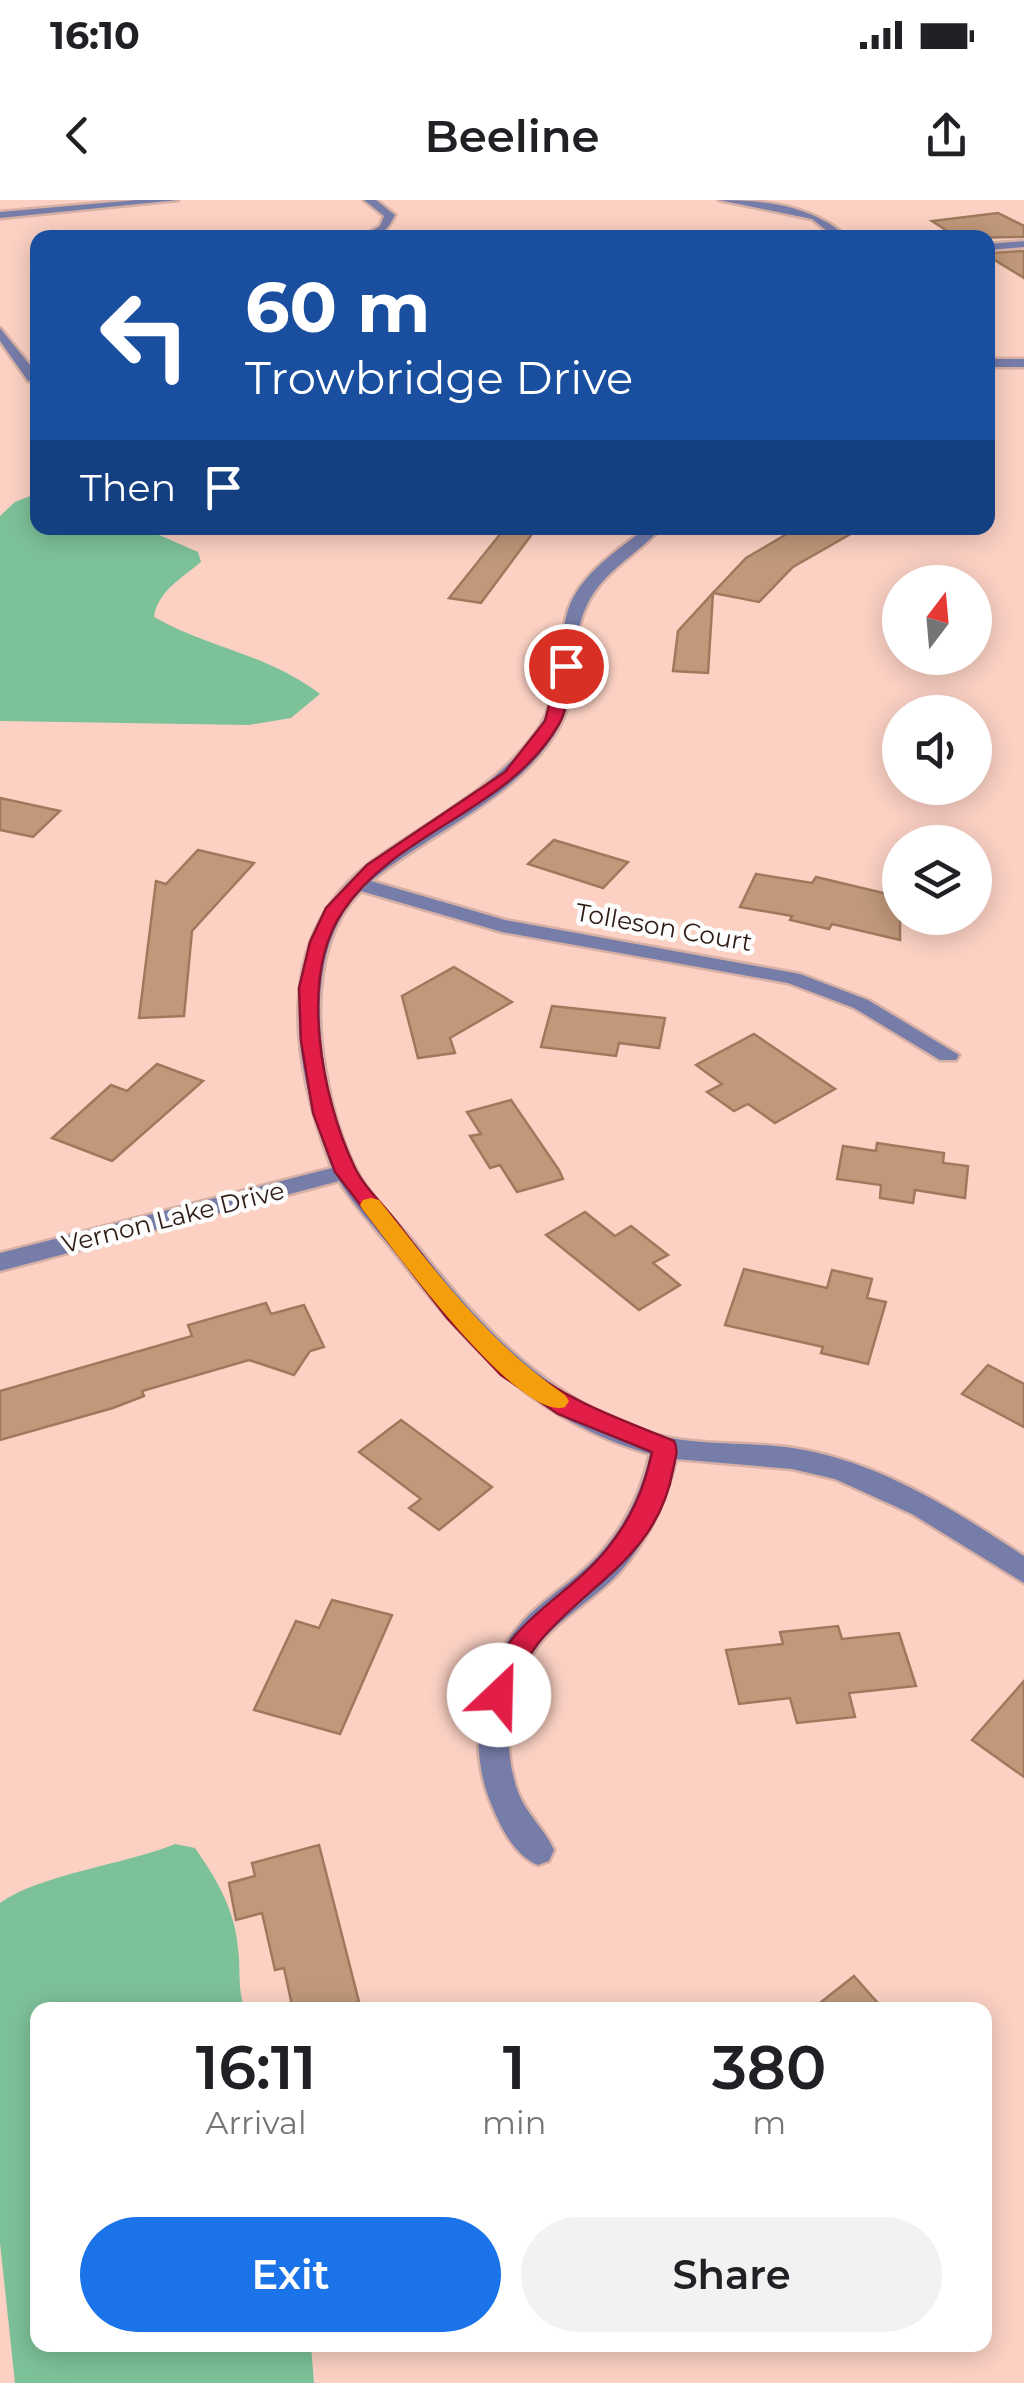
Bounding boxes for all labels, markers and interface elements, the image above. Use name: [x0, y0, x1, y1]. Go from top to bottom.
text: 16:10: [50, 12, 140, 59]
icon: back: [50, 108, 105, 163]
text: Beeline: [424, 108, 600, 163]
icon: share: [919, 108, 974, 163]
text: 60 m: [245, 264, 430, 350]
icon: left: [80, 270, 210, 400]
text: Trowbridge Drive: [245, 350, 633, 405]
icon: arrive: [196, 460, 251, 515]
text: Then: [80, 464, 176, 511]
north arrow: [882, 565, 992, 675]
map controls: [882, 565, 992, 935]
pin: [524, 624, 609, 709]
icon: arrive: [539, 639, 594, 694]
button: sound: [882, 695, 992, 805]
button: layers: [882, 825, 992, 935]
street label: Tolleson Court: [573, 897, 755, 957]
street label: Vernon Lake Drive: [59, 1175, 287, 1259]
position arrow: [447, 1643, 551, 1747]
text: 16:11: [196, 2031, 316, 2104]
text: 1: [503, 2031, 526, 2104]
text: 380: [712, 2031, 826, 2104]
text: Arrival: [206, 2103, 307, 2142]
text: min: [482, 2103, 546, 2142]
text: m: [752, 2103, 786, 2142]
button: Exit: [80, 2217, 501, 2332]
button: Share: [521, 2217, 942, 2332]

